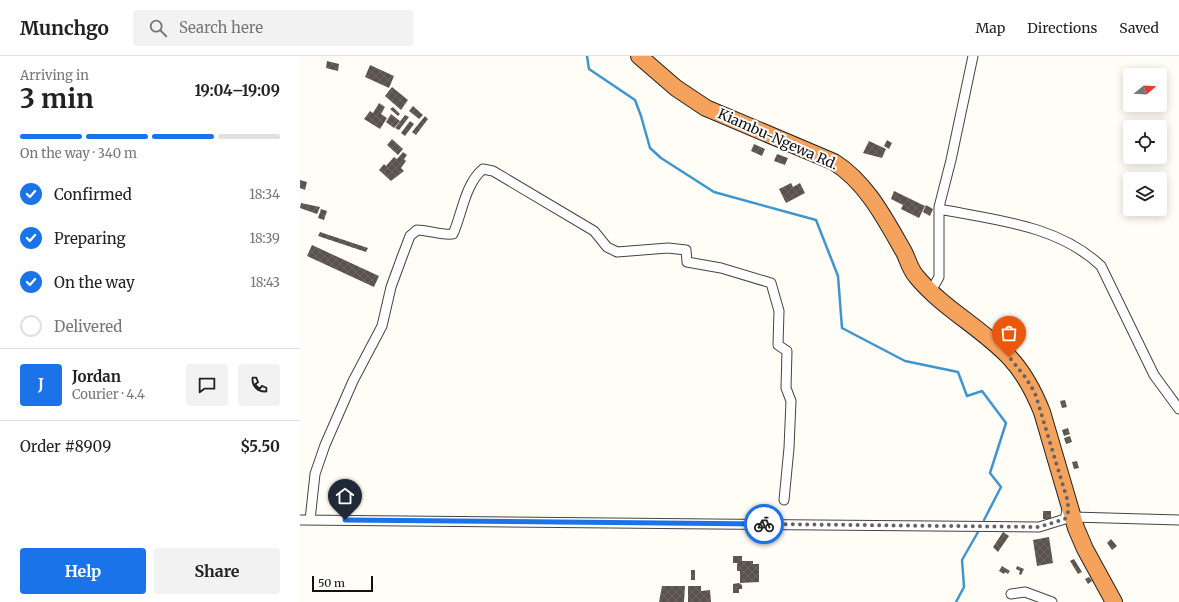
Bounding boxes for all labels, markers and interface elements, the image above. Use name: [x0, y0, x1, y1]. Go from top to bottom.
search box: [133, 10, 413, 46]
text: Munchgo: [20, 16, 109, 40]
icon: search: [147, 17, 169, 39]
text: Search here: [179, 18, 263, 37]
text: Map: [975, 19, 1005, 37]
text: Directions: [1027, 19, 1097, 37]
text: Saved: [1119, 19, 1159, 37]
text: Arriving in: [20, 67, 89, 84]
north arrow: [1123, 68, 1167, 112]
map controls: [1123, 68, 1167, 216]
text: 19:04–19:09: [194, 81, 280, 100]
text: 3 min: [20, 82, 94, 115]
street label: Kiambu-Ngewa Rd.: [715, 104, 841, 174]
button: locate: [1123, 120, 1167, 164]
text: On the way · 340 m: [20, 145, 137, 162]
button: layers: [1123, 172, 1167, 216]
icon: check: [20, 183, 42, 205]
text: Confirmed: [54, 185, 132, 204]
text: 18:34: [249, 186, 280, 203]
icon: check: [20, 227, 42, 249]
text: Preparing: [54, 229, 126, 248]
text: 18:39: [250, 230, 280, 247]
icon: check: [20, 271, 42, 293]
text: On the way: [54, 273, 135, 292]
text: 18:43: [250, 274, 280, 291]
pin: [992, 316, 1026, 357]
text: Delivered: [54, 317, 122, 336]
icon: bag: [998, 322, 1020, 344]
button: chat: [186, 364, 228, 406]
button: phone: [238, 364, 280, 406]
text: Jordan: [72, 367, 121, 386]
text: J: [38, 375, 44, 394]
text: Courier · 4.4: [72, 386, 145, 403]
text: Order #8909: [20, 437, 111, 456]
text: $5.50: [240, 437, 280, 456]
pin: [328, 479, 362, 520]
icon: home: [334, 485, 356, 507]
courier: [744, 504, 784, 544]
icon: bike: [753, 513, 775, 535]
button: Help: [20, 548, 146, 594]
button: Share: [154, 548, 280, 594]
scale bar: [312, 574, 373, 593]
text: 50 m: [318, 576, 345, 590]

